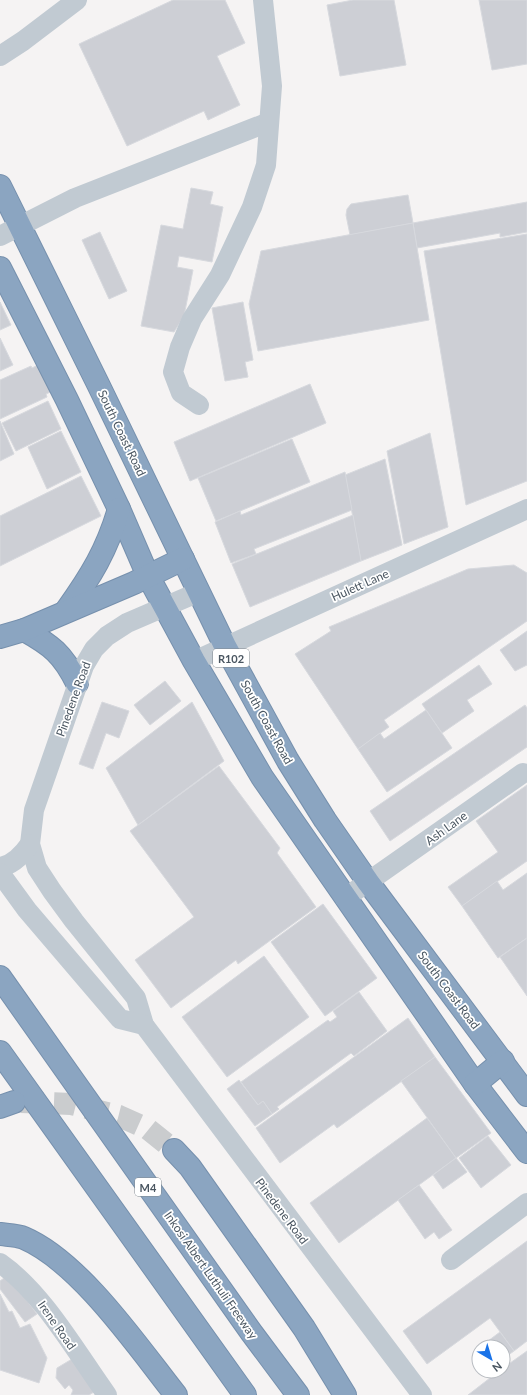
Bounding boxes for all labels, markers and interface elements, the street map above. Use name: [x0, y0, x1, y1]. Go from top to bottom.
street label: South Coast Road: [95, 388, 149, 478]
street label: Hulett Lane: [329, 566, 391, 604]
road number: R102: [213, 649, 249, 667]
street label: Pinedene Road: [52, 659, 94, 739]
street label: South Coast Road: [238, 677, 296, 767]
street label: Ash Lane: [422, 808, 470, 848]
street label: South Coast Road: [415, 948, 483, 1032]
street label: Pinedene Road: [252, 1175, 312, 1247]
road number: M4: [135, 1178, 161, 1196]
street label: Inkosi Albert Luthuli Freeway: [161, 1208, 261, 1342]
street label: Irene Road: [35, 1298, 79, 1352]
north arrow: [471, 1339, 511, 1379]
text: N: [490, 1360, 505, 1375]

